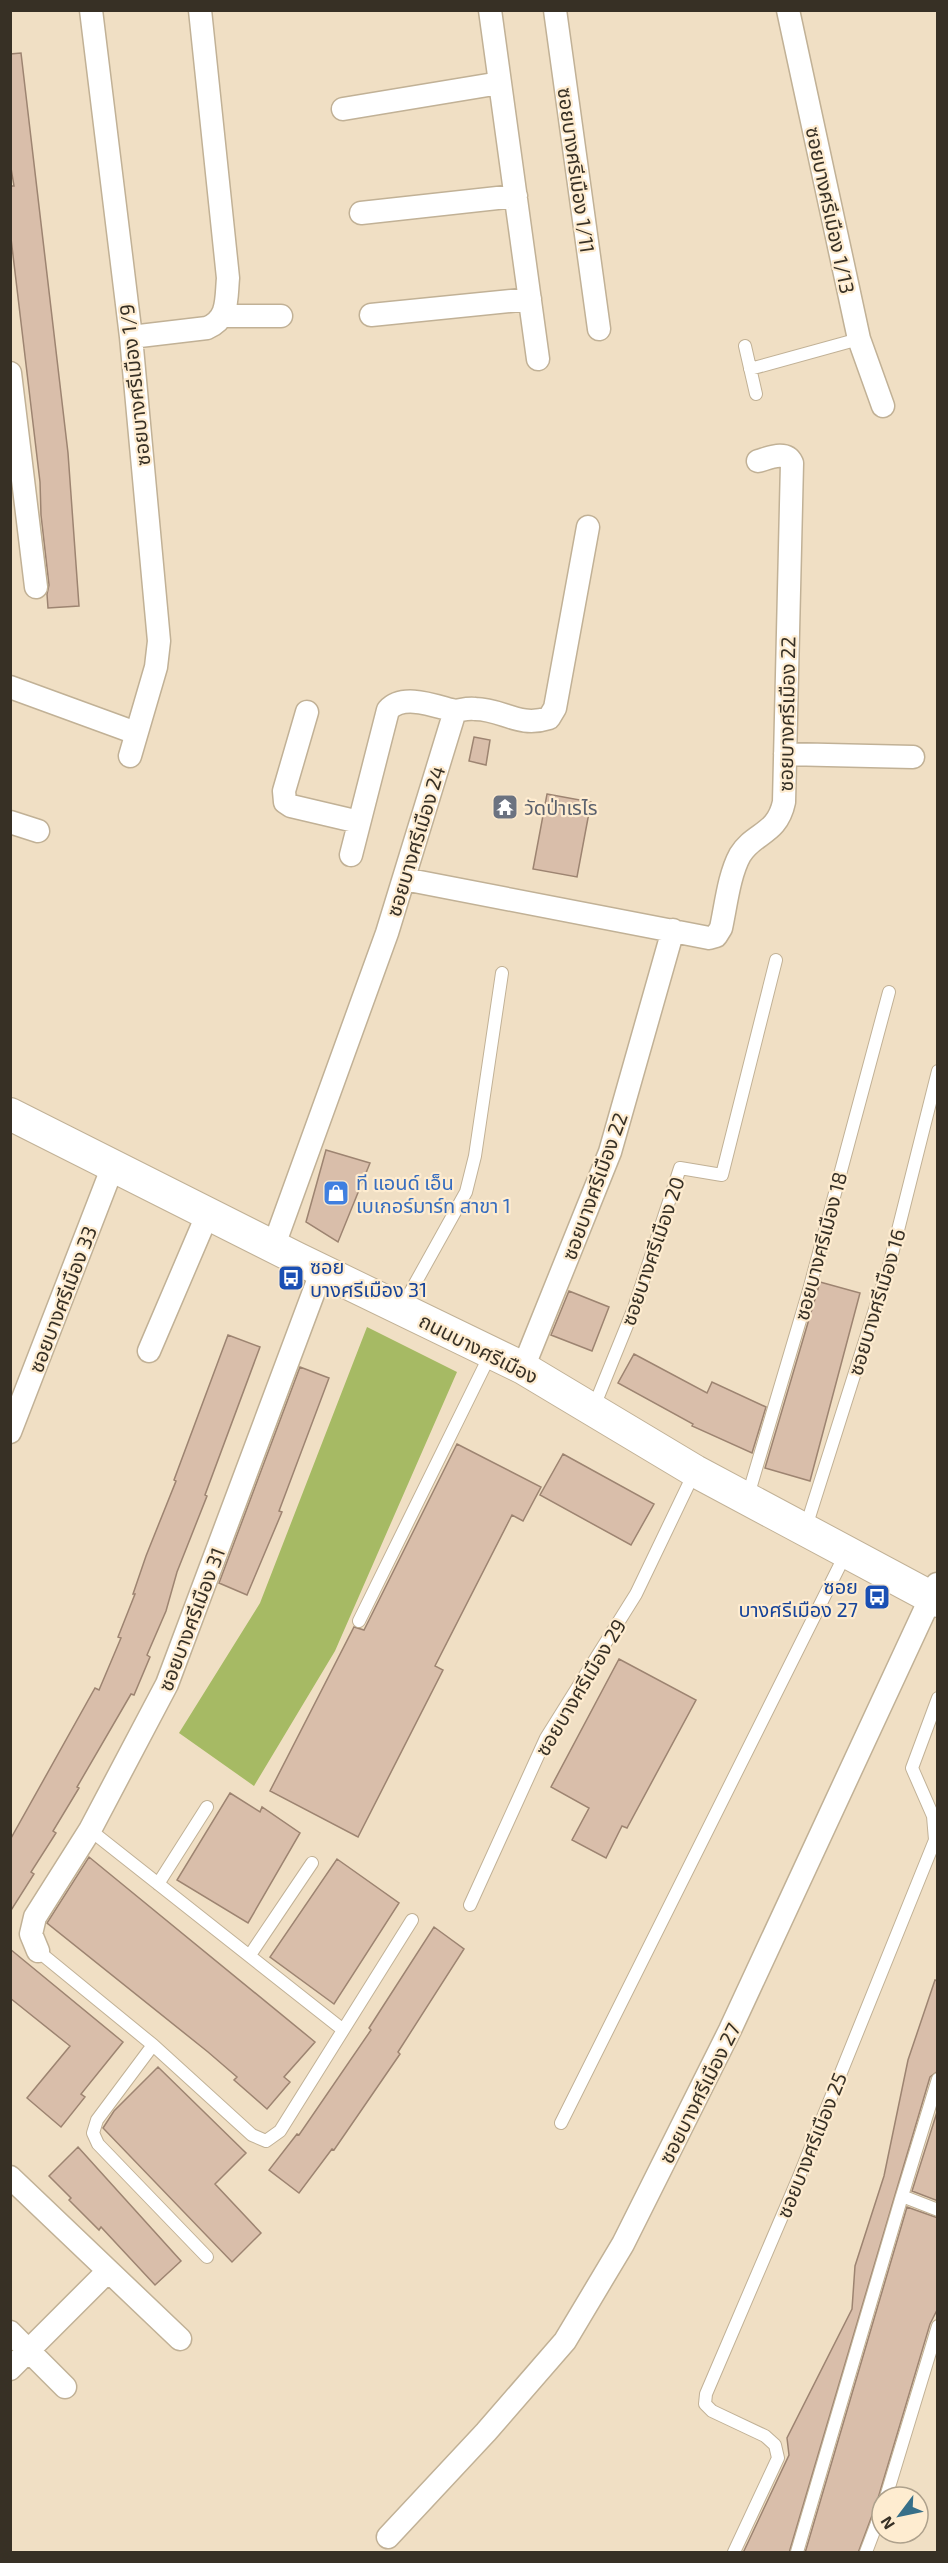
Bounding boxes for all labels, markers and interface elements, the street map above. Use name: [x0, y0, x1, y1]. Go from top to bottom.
street label: ซอยบางศรีเมือง 1/11: [554, 86, 600, 254]
street label: ซอยบางศรีเมือง 1/13: [802, 124, 860, 296]
street label: ซอยบางศรีเมือง 1/9: [114, 303, 154, 467]
street label: ซอยบางศรีเมือง 22: [773, 636, 799, 792]
street label: ซอยบางศรีเมือง 24: [381, 763, 449, 919]
temple icon: วัดป่าเรไร: [490, 792, 520, 822]
place label: วัดป่าเรไร: [524, 795, 597, 819]
street label: ซอยบางศรีเมือง 22: [556, 1109, 632, 1263]
street label: ซอยบางศรีเมือง 18: [789, 1169, 851, 1323]
place label: ที แอนด์ เอ็น เบเกอร์มาร์ท สาขา 1: [356, 1170, 511, 1217]
street label: ซอยบางศรีเมือง 20: [615, 1173, 689, 1329]
shop icon: ที แอนด์ เอ็น เบเกอร์มาร์ท สาขา 1: [321, 1178, 351, 1208]
street label: ซอยบางศรีเมือง 33: [23, 1222, 101, 1376]
street label: ซอยบางศรีเมือง 16: [842, 1226, 910, 1378]
place label: ซอย บางศรีเมือง 31: [310, 1254, 427, 1301]
bus stop icon: ซอย บางศรีเมือง 31: [276, 1263, 306, 1293]
street label: ถนนบางศรีเมือง: [416, 1308, 542, 1388]
street label: ซอยบางศรีเมือง 31: [153, 1544, 229, 1694]
place label: ซอย บางศรีเมือง 27: [738, 1574, 858, 1621]
bus stop icon: ซอย บางศรีเมือง 27: [862, 1582, 892, 1612]
street label: ซอยบางศรีเมือง 29: [530, 1614, 630, 1760]
street label: ซอยบางศรีเมือง 27: [653, 2019, 745, 2167]
street label: ซอยบางศรีเมือง 25: [771, 2069, 851, 2221]
north arrow: [870, 2485, 930, 2545]
text: N: [876, 2513, 898, 2533]

